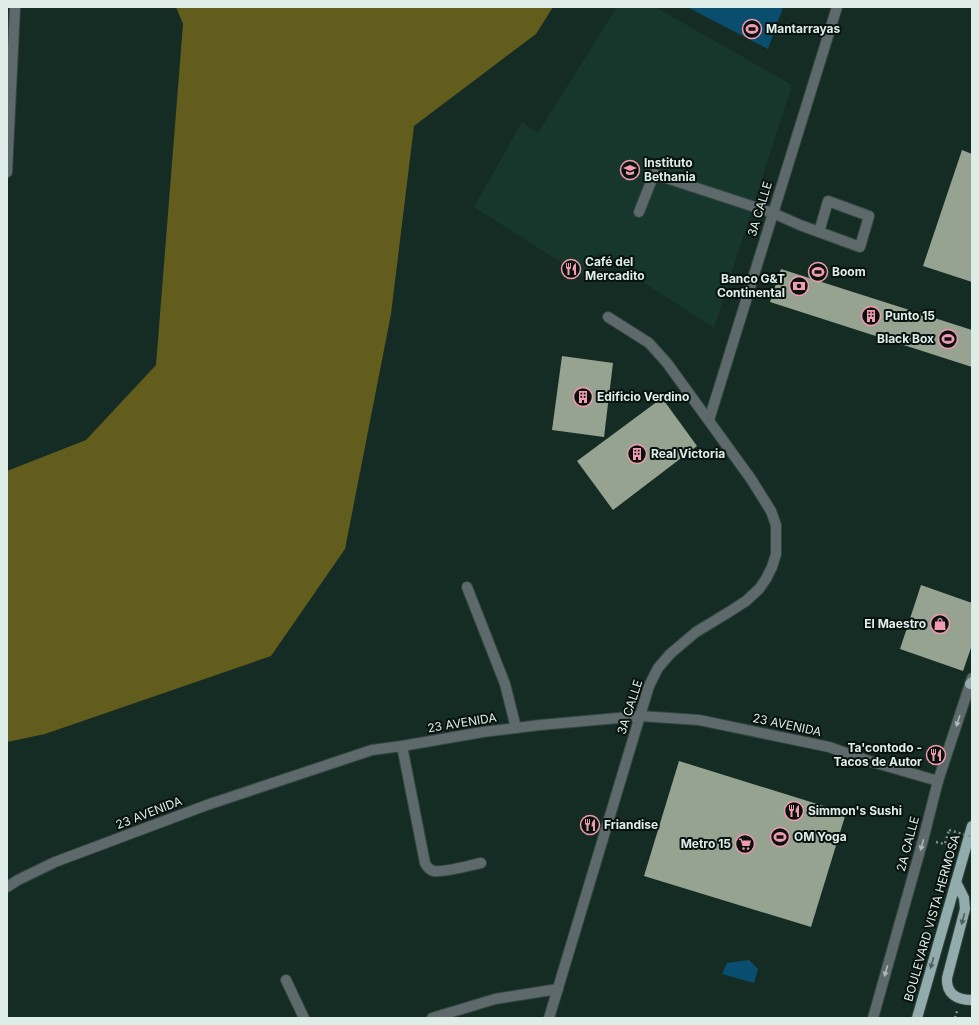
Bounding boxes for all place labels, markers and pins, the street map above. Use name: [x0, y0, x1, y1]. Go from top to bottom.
sports icon: Mantarrayas: [741, 18, 763, 40]
place label: Mantarrayas: [766, 21, 841, 36]
place label: Instituto Bethania: [644, 155, 696, 184]
school or university icon: Instituto Bethania: [619, 159, 641, 181]
place label: Café del Mercadito: [585, 254, 645, 283]
restaurant icon: Café del Mercadito: [560, 258, 582, 280]
sports icon: Boom: [807, 261, 829, 283]
place label: Boom: [832, 264, 866, 279]
place label: Banco G&T Continental: [717, 271, 785, 300]
bank icon: Banco G&T Continental: [788, 275, 810, 297]
building icon: Punto 15: [860, 305, 882, 327]
place label: Punto 15: [885, 308, 935, 323]
sports icon: Black Box: [937, 328, 959, 350]
place label: Black Box: [877, 331, 934, 346]
building icon: Edificio Verdino: [572, 386, 594, 408]
place label: Edificio Verdino: [597, 389, 689, 404]
building icon: Real Victoria: [626, 443, 648, 465]
place label: Real Victoria: [651, 446, 725, 461]
shop icon: El Maestro: [929, 613, 951, 635]
place label: El Maestro: [864, 616, 926, 631]
place label: Ta'contodo - Tacos de Autor: [833, 740, 922, 769]
restaurant icon: Ta'contodo - Tacos de Autor: [925, 744, 947, 766]
restaurant icon: Simmon's Sushi: [783, 800, 805, 822]
place label: Simmon's Sushi: [808, 803, 902, 818]
restaurant icon: Friandise: [579, 814, 601, 836]
place label: Friandise: [604, 817, 658, 832]
sports icon: OM Yoga: [769, 826, 791, 848]
place label: OM Yoga: [794, 829, 847, 844]
supermarket icon: Metro 15: [734, 833, 756, 855]
place label: Metro 15: [681, 836, 731, 851]

